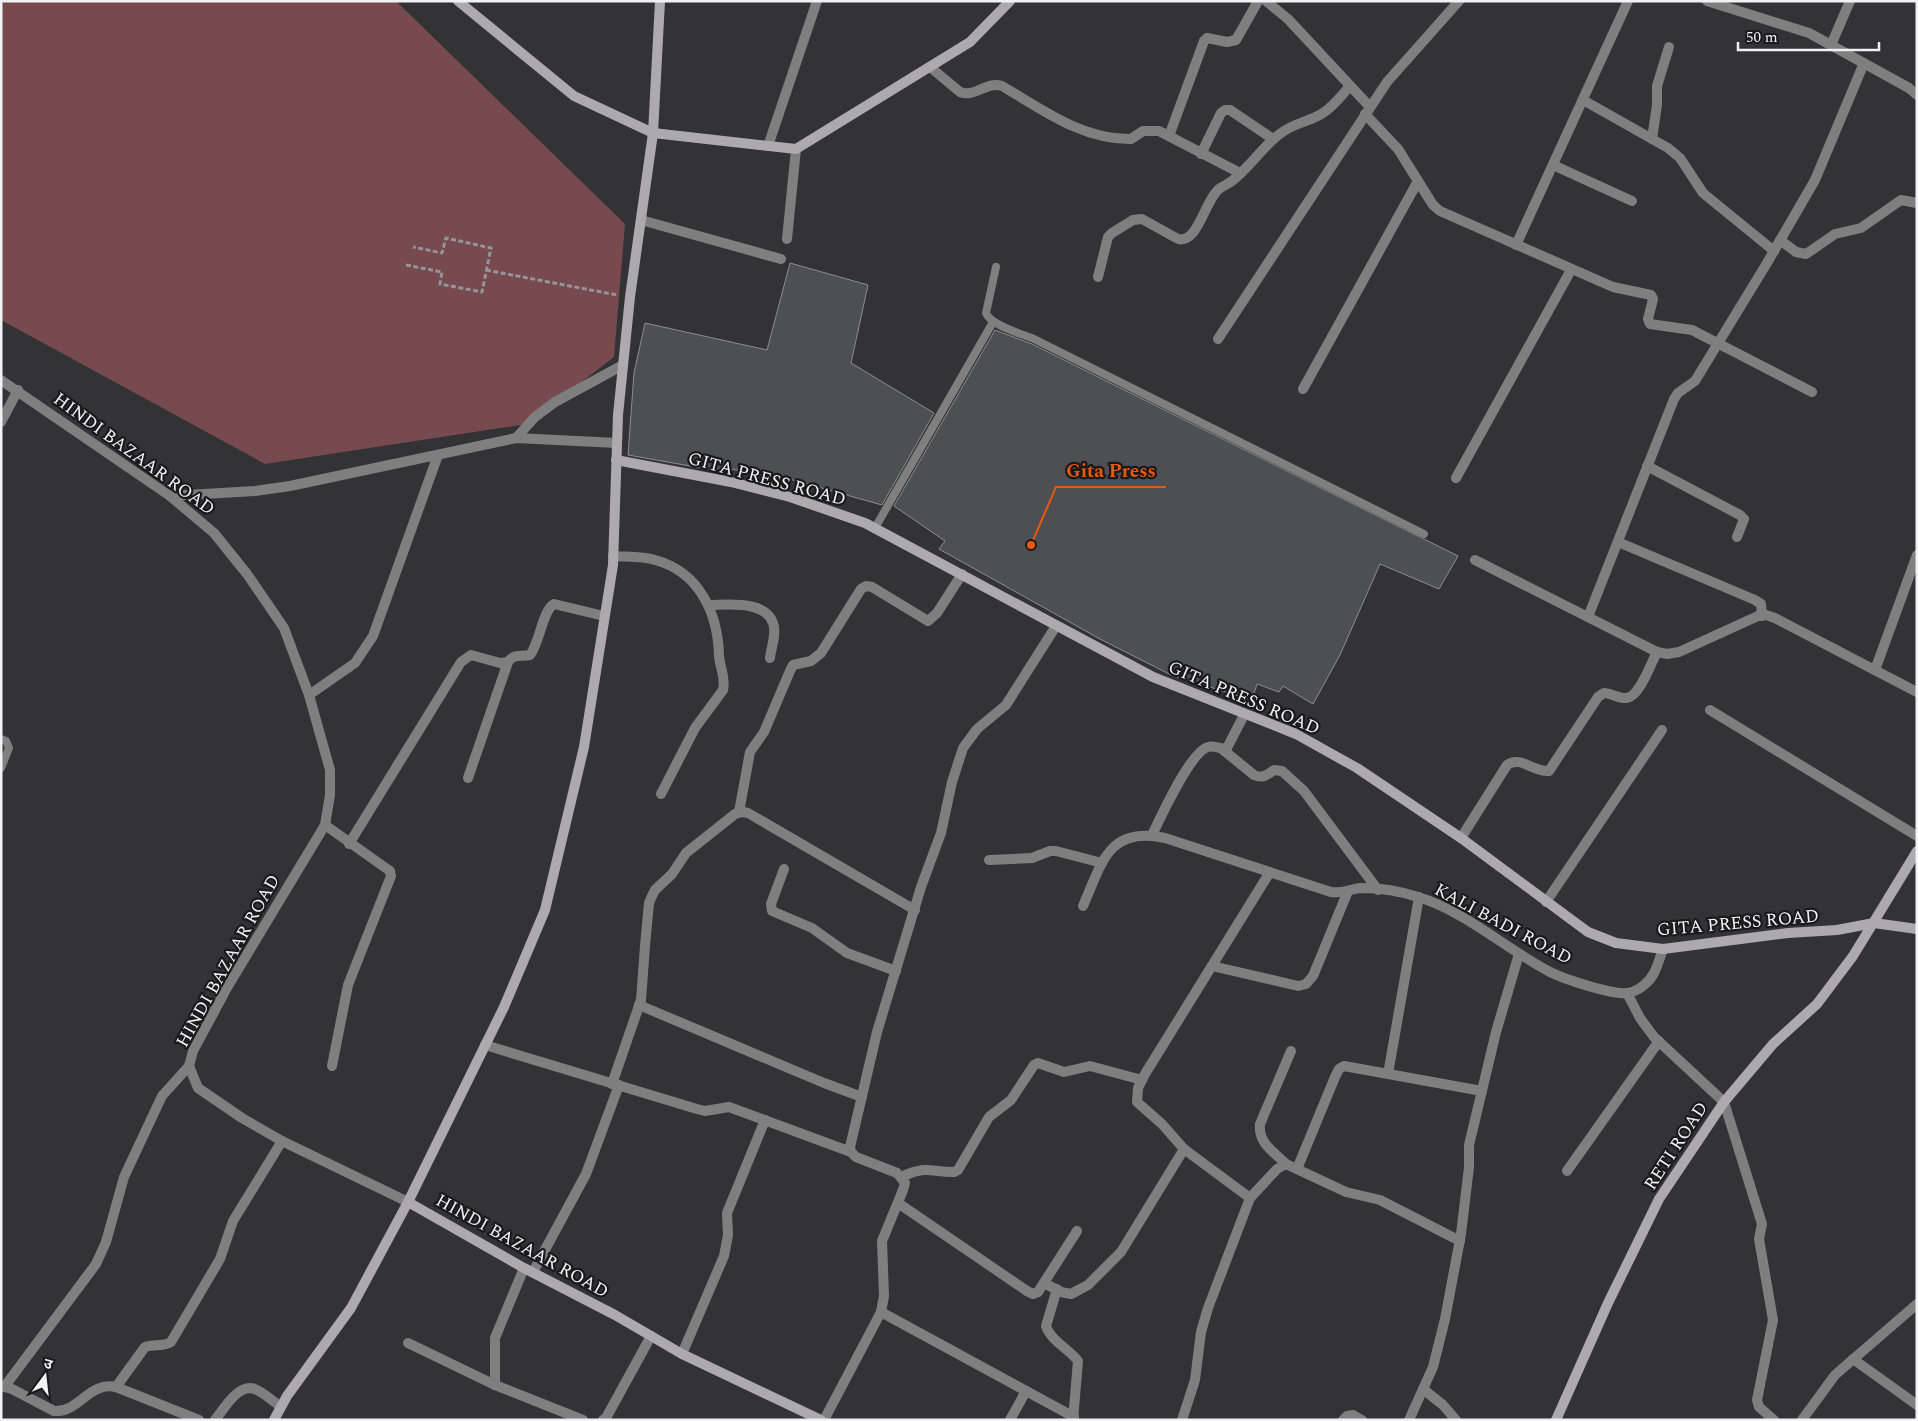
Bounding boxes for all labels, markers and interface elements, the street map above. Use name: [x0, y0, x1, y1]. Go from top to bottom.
scale bar: [1738, 20, 1879, 52]
text: 50 m: [1746, 26, 1778, 49]
street label: HINDI BAZAAR ROAD: [47, 386, 221, 522]
street label: GITA PRESS ROAD: [685, 445, 849, 513]
callout: Gita Press: [1056, 453, 1166, 487]
text: Gita Press: [1066, 457, 1156, 486]
street label: GITA PRESS ROAD: [1164, 654, 1324, 742]
street label: HINDI BAZAAR ROAD: [169, 870, 287, 1052]
street label: KALI BADI ROAD: [1429, 876, 1577, 972]
street label: GITA PRESS ROAD: [1656, 902, 1820, 944]
street label: RETI ROAD: [1637, 1096, 1715, 1196]
street label: HINDI BAZAAR ROAD: [431, 1187, 613, 1305]
north arrow: [20, 1351, 70, 1401]
text: उ: [42, 1353, 56, 1375]

